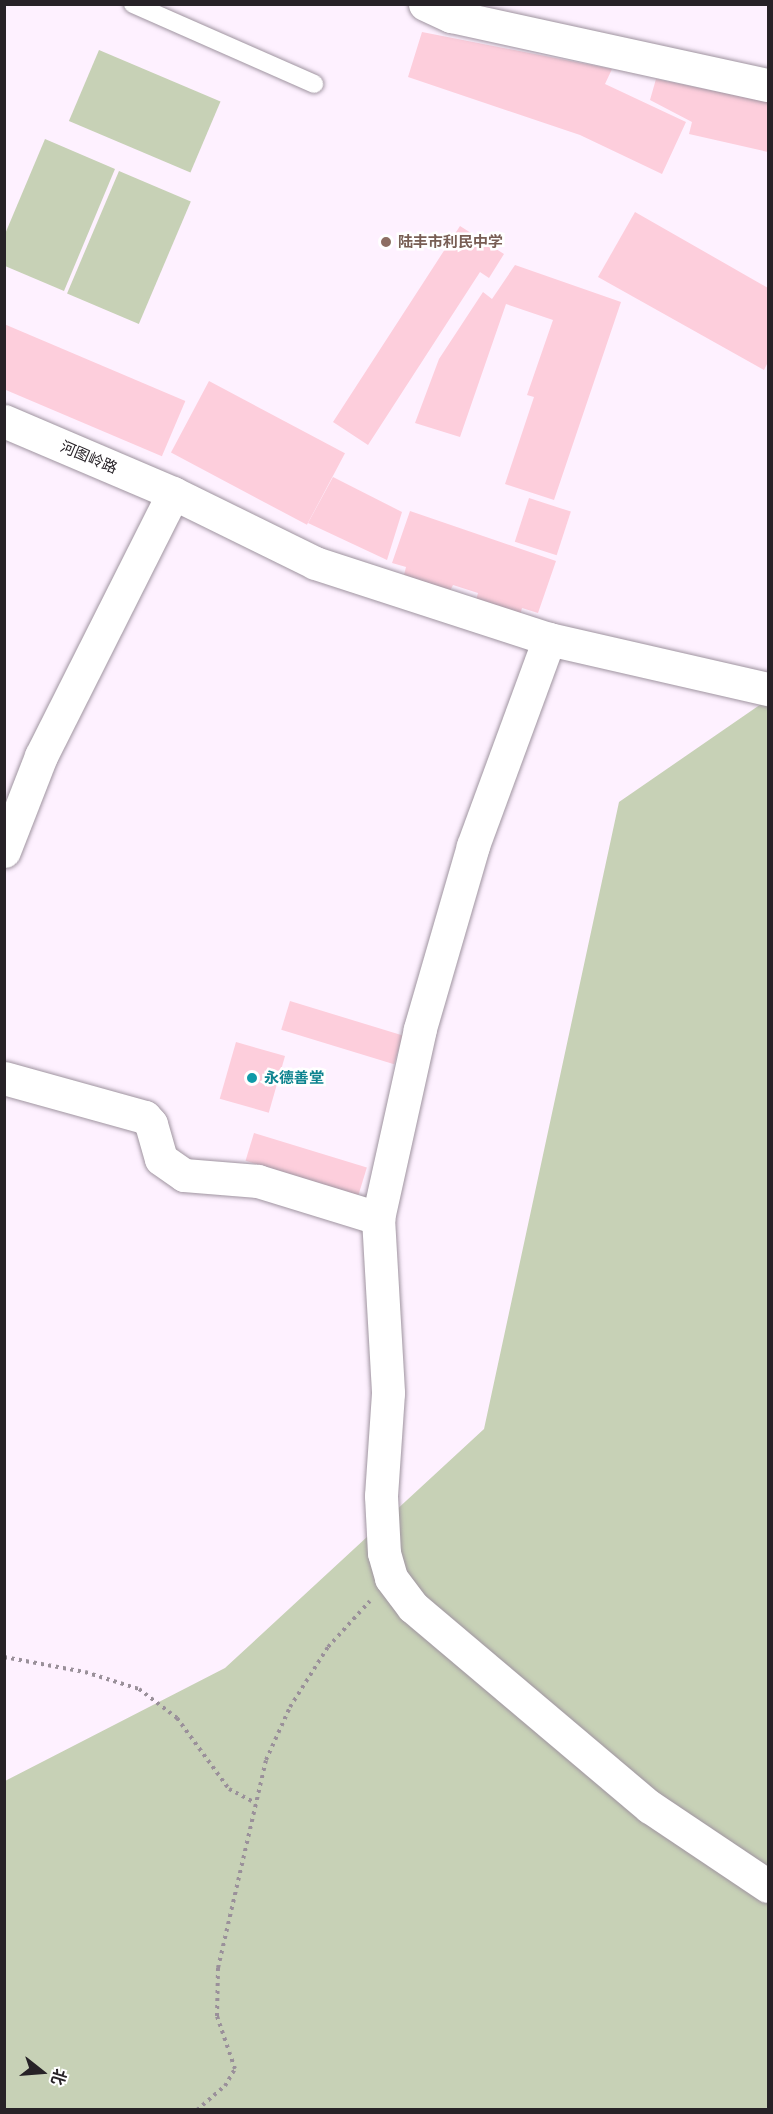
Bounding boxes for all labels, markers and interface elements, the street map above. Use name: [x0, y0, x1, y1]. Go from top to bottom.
place label: 陆丰市利民中学: [398, 233, 503, 251]
marker: 陆丰市利民中学: [379, 235, 393, 249]
street label: 河图岭路: [58, 437, 120, 477]
place label: 永德善堂: [264, 1069, 324, 1087]
marker: 永德善堂: [245, 1071, 259, 1085]
north arrow: [12, 2042, 72, 2102]
text: 北: [46, 2066, 72, 2088]

